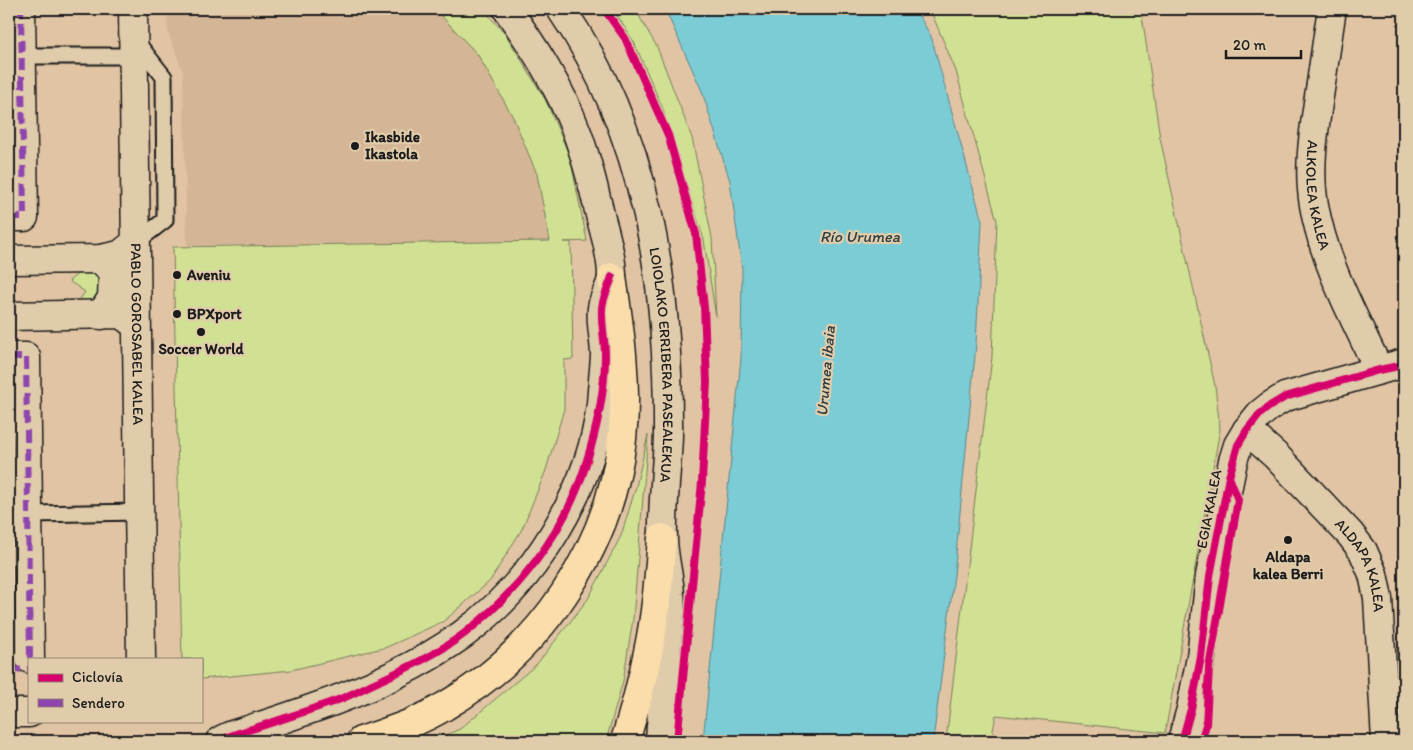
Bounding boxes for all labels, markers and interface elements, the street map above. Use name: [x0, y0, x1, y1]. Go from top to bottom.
scale bar: [1226, 28, 1300, 60]
text: 20 m: [1233, 36, 1267, 54]
place label: Ikasbide Ikastola: [365, 128, 420, 163]
street label: ALKOLEA KALEA: [1302, 139, 1334, 253]
marker: Ikasbide Ikastola: [349, 140, 361, 152]
water label: Río Urumea: [820, 227, 901, 246]
street label: PABLO GOROSABEL KALEA: [127, 243, 147, 426]
street label: LOIOLAKO ERRIBERA PASEALEKUA: [645, 246, 677, 484]
place label: Aveniu: [186, 266, 231, 284]
marker: Aveniu: [171, 269, 183, 281]
place label: BPXport: [187, 305, 242, 324]
marker: BPXport: [171, 308, 183, 320]
water label: Urumea ibaia: [812, 324, 839, 417]
marker: Soccer World: [195, 326, 207, 338]
place label: Soccer World: [158, 340, 244, 358]
street label: EGIA KALEA: [1193, 468, 1226, 550]
street label: ALDAPA KALEA: [1331, 515, 1388, 613]
marker: Aldapa kalea Berri: [1282, 534, 1294, 546]
place label: Aldapa kalea Berri: [1253, 548, 1324, 583]
legend: [28, 658, 202, 722]
text: Ciclovía: [72, 668, 123, 686]
text: Sendero: [72, 694, 125, 712]

